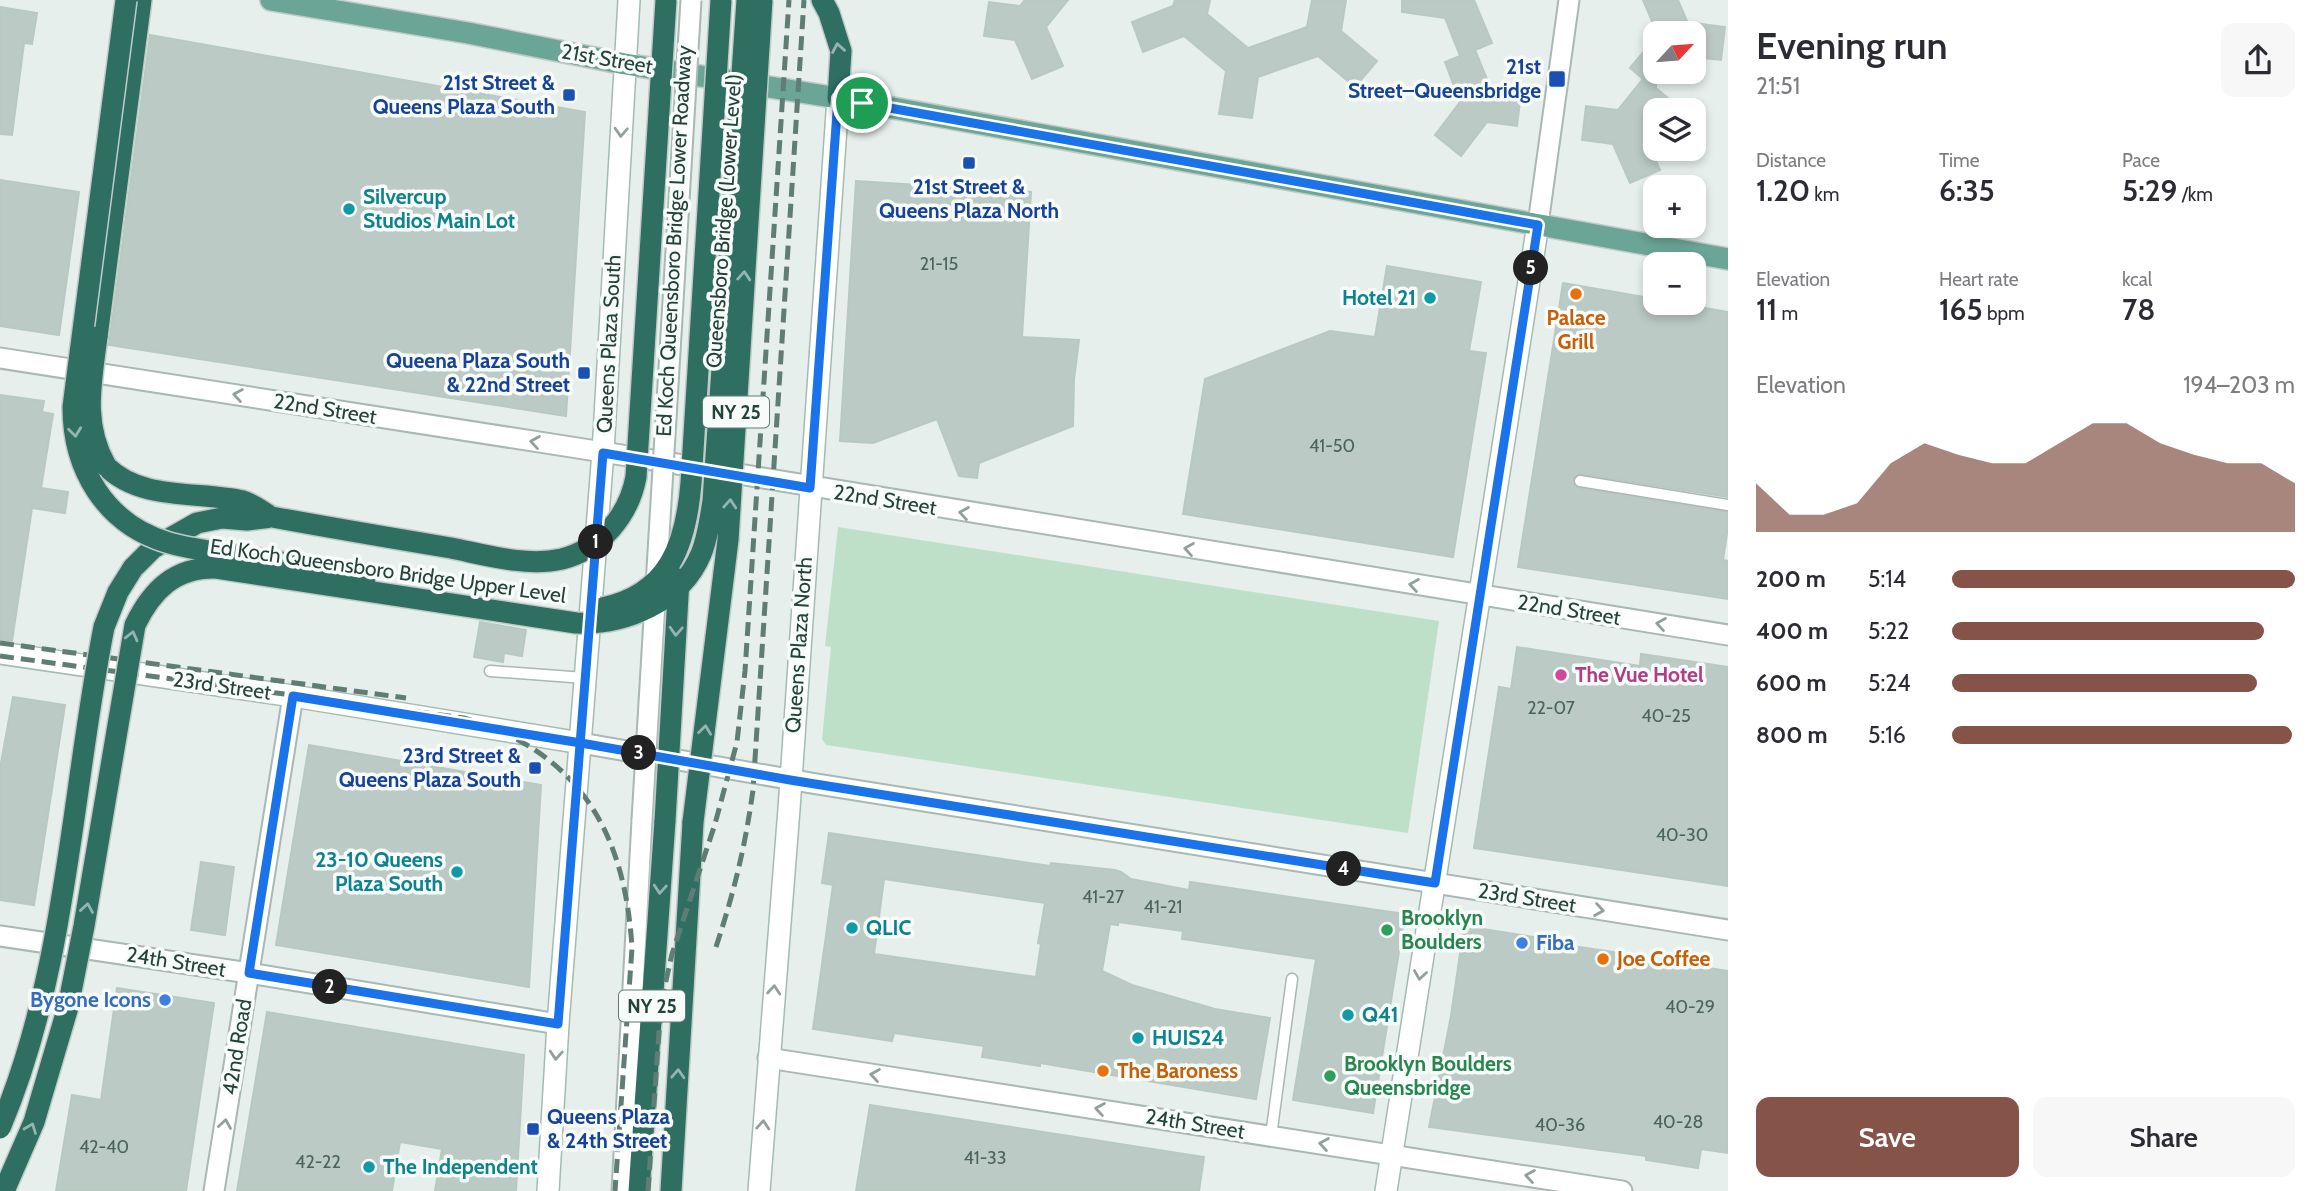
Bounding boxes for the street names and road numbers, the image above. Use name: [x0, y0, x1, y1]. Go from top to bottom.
street label: 21st Street: [559, 38, 655, 79]
street label: Ed Koch Queensboro Bridge Lower Roadway: [651, 44, 696, 437]
street label: Queensboro Bridge (Lower Level): [701, 73, 746, 369]
street label: Queens Plaza South: [591, 254, 626, 434]
street label: 22nd Street: [272, 388, 378, 429]
road number: NY 25: [703, 396, 769, 428]
street label: 22nd Street: [832, 479, 938, 520]
street label: Ed Koch Queensboro Bridge Upper Level: [208, 533, 568, 608]
street label: Queens Plaza North: [780, 556, 817, 734]
street label: 22nd Street: [1516, 589, 1622, 630]
street label: 23rd Street: [171, 666, 273, 705]
street label: 23rd Street: [1476, 877, 1578, 918]
street label: 24th Street: [125, 941, 228, 982]
road number: NY 25: [619, 990, 685, 1022]
street label: 42nd Road: [217, 997, 256, 1097]
street label: 24th Street: [1144, 1103, 1247, 1144]

